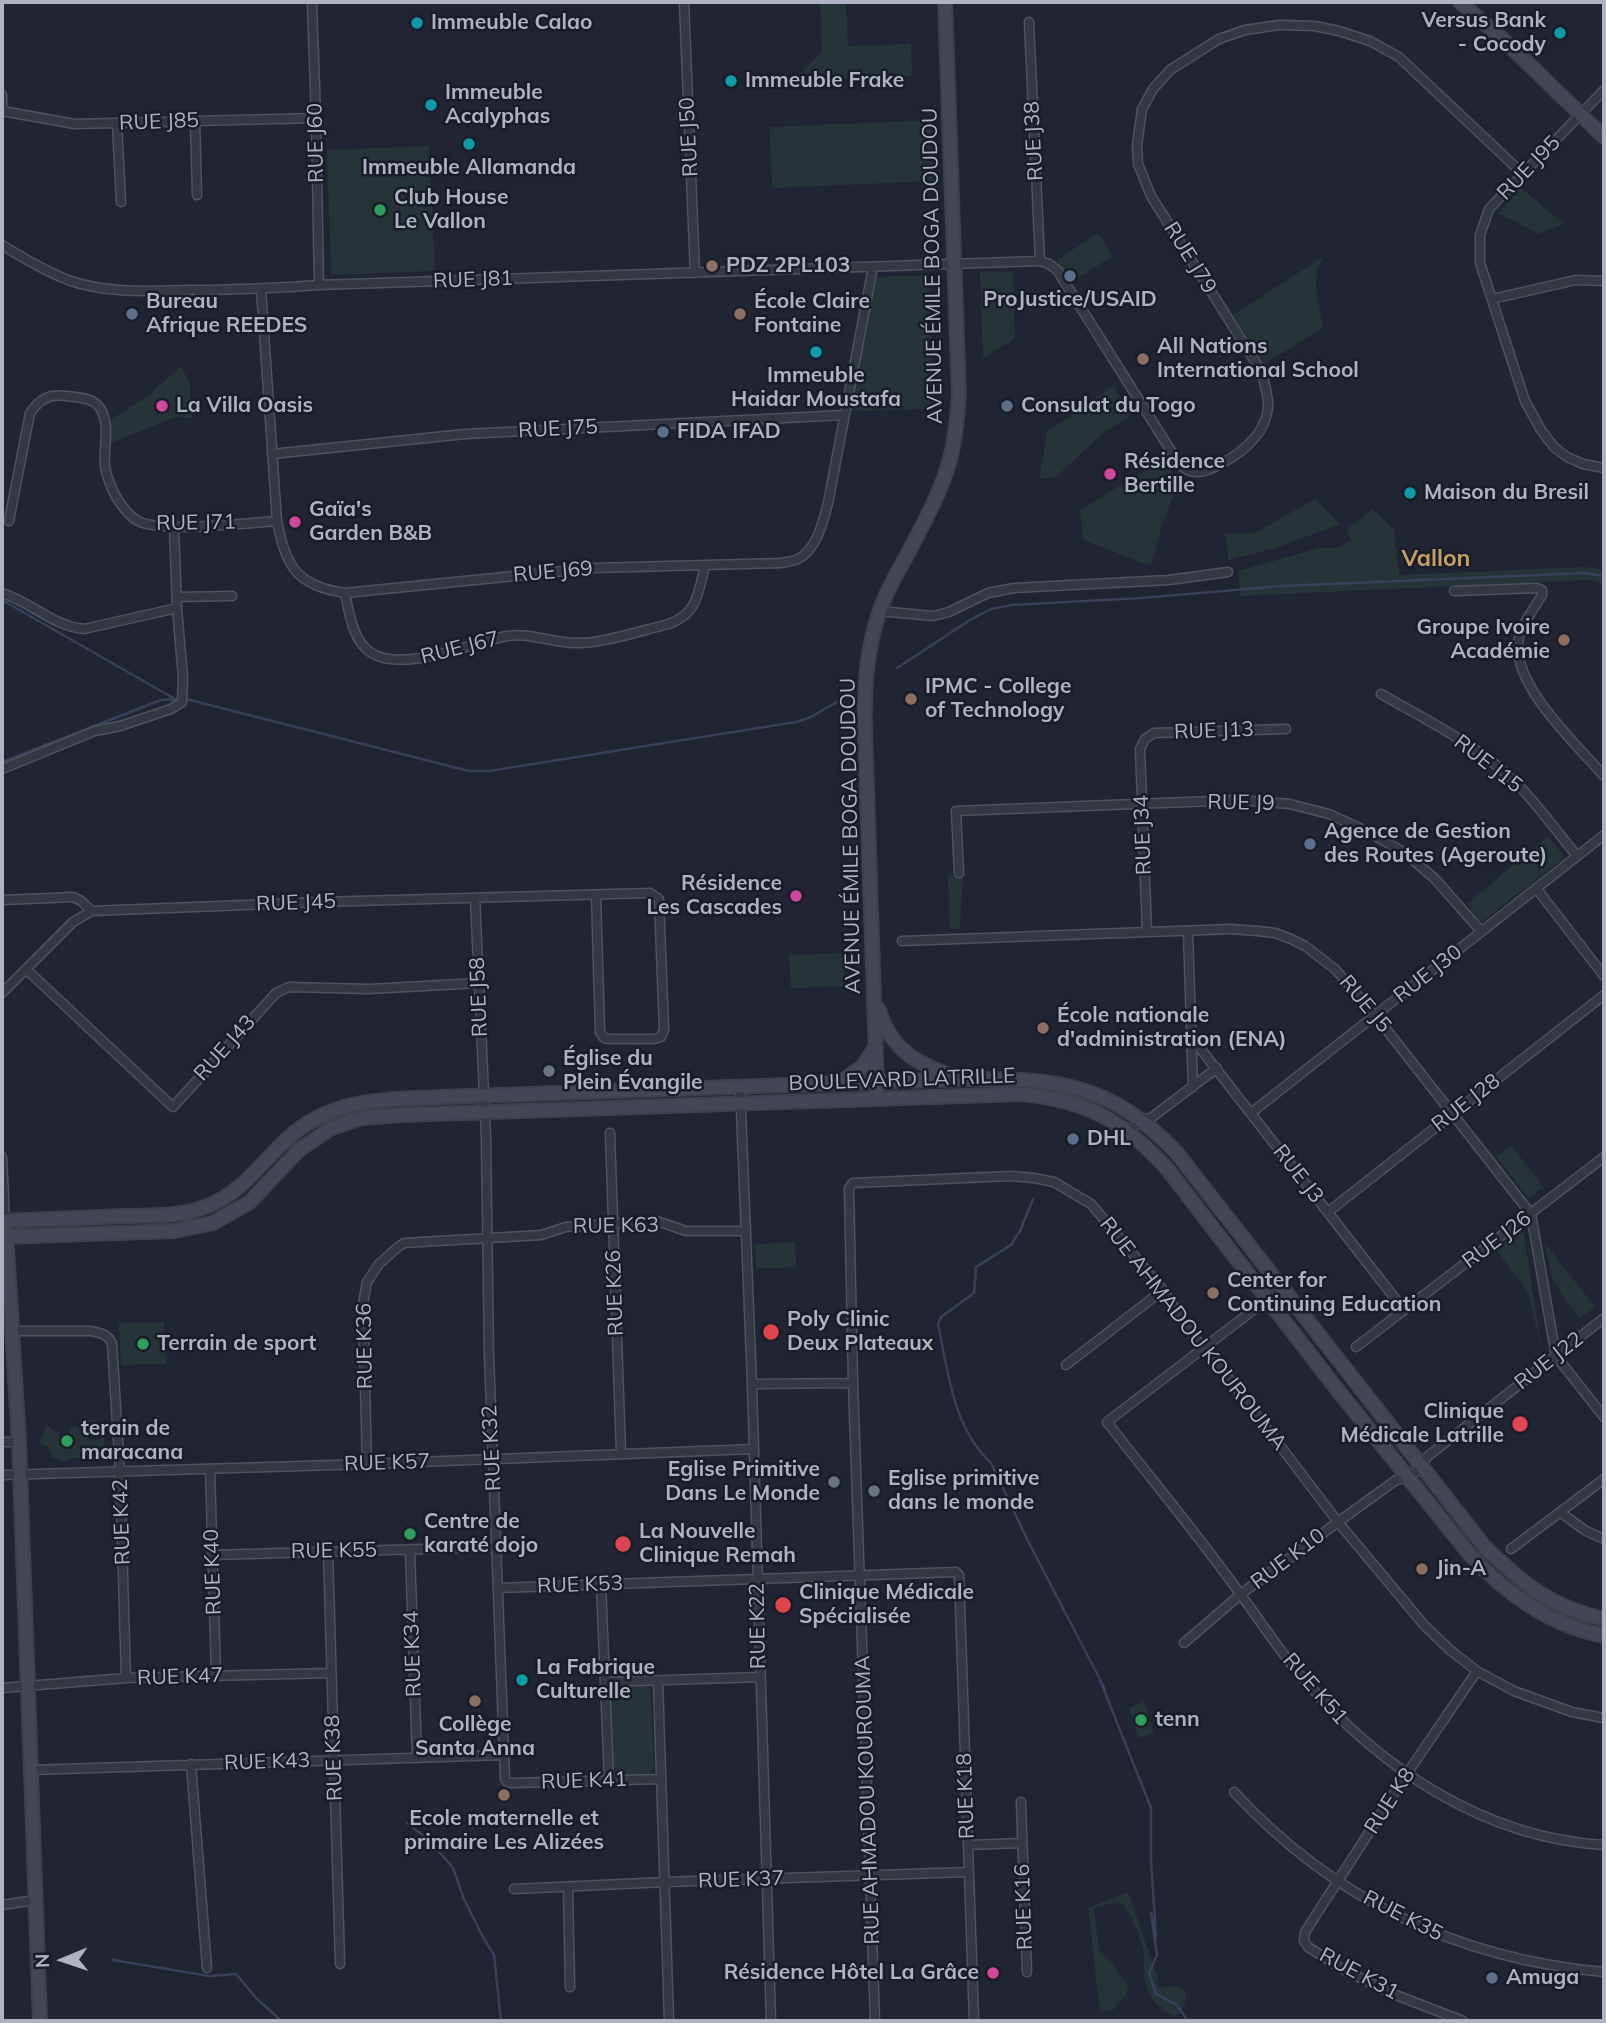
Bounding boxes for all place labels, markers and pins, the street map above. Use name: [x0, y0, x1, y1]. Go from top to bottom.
place label: Versus Bank - Cocody: [1421, 8, 1546, 58]
place label: Immeuble Calao: [431, 10, 592, 36]
marker: Immeuble Calao: [409, 15, 425, 31]
marker: Versus Bank - Cocody: [1552, 25, 1568, 41]
place label: Immeuble Frake: [745, 68, 904, 94]
marker: Immeuble Frake: [723, 73, 739, 89]
place label: Immeuble Acalyphas: [445, 80, 550, 130]
marker: Immeuble Acalyphas: [423, 97, 439, 113]
marker: Immeuble Allamanda: [461, 136, 477, 152]
place label: Immeuble Allamanda: [362, 155, 576, 181]
place label: Club House Le Vallon: [394, 185, 508, 235]
marker: Club House Le Vallon: [372, 202, 388, 218]
place label: PDZ 2PL103: [726, 253, 850, 279]
marker: PDZ 2PL103: [704, 258, 720, 274]
marker: ProJustice/USAID: [1062, 268, 1078, 284]
place label: ProJustice/USAID: [983, 287, 1157, 313]
place label: Bureau Afrique REEDES: [146, 289, 307, 339]
place label: École Claire Fontaine: [754, 289, 870, 339]
marker: Bureau Afrique REEDES: [124, 306, 140, 322]
marker: École Claire Fontaine: [732, 306, 748, 322]
place label: All Nations International School: [1157, 334, 1359, 384]
marker: Immeuble Haidar Moustafa: [808, 344, 824, 360]
marker: All Nations International School: [1135, 351, 1151, 367]
place label: Immeuble Haidar Moustafa: [731, 363, 901, 413]
place label: La Villa Oasis: [176, 393, 313, 419]
place label: Consulat du Togo: [1021, 393, 1196, 419]
marker: La Villa Oasis: [154, 398, 170, 414]
marker: Consulat du Togo: [999, 398, 1015, 414]
place label: FIDA IFAD: [677, 419, 781, 445]
marker: FIDA IFAD: [655, 424, 671, 440]
place label: Résidence Bertille: [1124, 449, 1225, 499]
marker: Résidence Bertille: [1102, 466, 1118, 482]
place label: Maison du Bresil: [1424, 480, 1589, 506]
marker: Maison du Bresil: [1402, 485, 1418, 501]
place label: Gaïa's Garden B&B: [309, 497, 432, 547]
marker: Gaïa's Garden B&B: [287, 514, 303, 530]
place label: Groupe Ivoire Académie: [1416, 615, 1550, 665]
marker: Groupe Ivoire Académie: [1556, 632, 1572, 648]
place label: IPMC - College of Technology: [925, 674, 1071, 724]
marker: IPMC - College of Technology: [903, 691, 919, 707]
place label: Agence de Gestion des Routes (Ageroute): [1324, 819, 1547, 869]
marker: Agence de Gestion des Routes (Ageroute): [1302, 836, 1318, 852]
place label: Résidence Les Cascades: [646, 871, 782, 921]
marker: Résidence Les Cascades: [788, 888, 804, 904]
place label: École nationale d'administration (ENA): [1057, 1003, 1287, 1053]
marker: École nationale d'administration (ENA): [1035, 1020, 1051, 1036]
place label: Église du Plein Évangile: [563, 1046, 703, 1096]
marker: Église du Plein Évangile: [541, 1063, 557, 1079]
place label: DHL: [1087, 1126, 1131, 1152]
marker: DHL: [1065, 1131, 1081, 1147]
place label: Center for Continuing Education: [1227, 1268, 1441, 1318]
marker: Center for Continuing Education: [1205, 1285, 1221, 1301]
place label: Poly Clinic Deux Plateaux: [787, 1307, 933, 1357]
marker: Poly Clinic Deux Plateaux: [761, 1322, 781, 1342]
place label: Terrain de sport: [157, 1331, 316, 1357]
marker: Terrain de sport: [135, 1336, 151, 1352]
place label: Clinique Médicale Latrille: [1340, 1399, 1504, 1449]
marker: Clinique Médicale Latrille: [1510, 1414, 1530, 1434]
place label: terain de maracana: [81, 1416, 183, 1466]
marker: terain de maracana: [59, 1433, 75, 1449]
place label: Eglise Primitive Dans Le Monde: [665, 1457, 820, 1507]
place label: Eglise primitive dans le monde: [888, 1466, 1040, 1516]
marker: Eglise Primitive Dans Le Monde: [826, 1474, 842, 1490]
marker: Eglise primitive dans le monde: [866, 1483, 882, 1499]
place label: Centre de karaté dojo: [424, 1509, 538, 1559]
place label: La Nouvelle Clinique Remah: [639, 1519, 796, 1569]
marker: Centre de karaté dojo: [402, 1526, 418, 1542]
marker: La Nouvelle Clinique Remah: [613, 1534, 633, 1554]
place label: Jin-A: [1436, 1556, 1486, 1582]
marker: Jin-A: [1414, 1561, 1430, 1577]
place label: Clinique Médicale Spécialisée: [799, 1580, 974, 1630]
marker: Clinique Médicale Spécialisée: [773, 1595, 793, 1615]
place label: La Fabrique Culturelle: [536, 1655, 655, 1705]
marker: La Fabrique Culturelle: [514, 1672, 530, 1688]
marker: Collège Santa Anna: [467, 1693, 483, 1709]
place label: tenn: [1155, 1707, 1200, 1733]
place label: Collège Santa Anna: [415, 1712, 535, 1762]
marker: tenn: [1133, 1712, 1149, 1728]
marker: Ecole maternelle et primaire Les Alizées: [496, 1787, 512, 1803]
place label: Ecole maternelle et primaire Les Alizées: [404, 1806, 604, 1856]
place label: Résidence Hôtel La Grâce: [724, 1960, 979, 1986]
marker: Résidence Hôtel La Grâce: [985, 1965, 1001, 1981]
place label: Amuga: [1506, 1965, 1579, 1991]
marker: Amuga: [1484, 1970, 1500, 1986]

